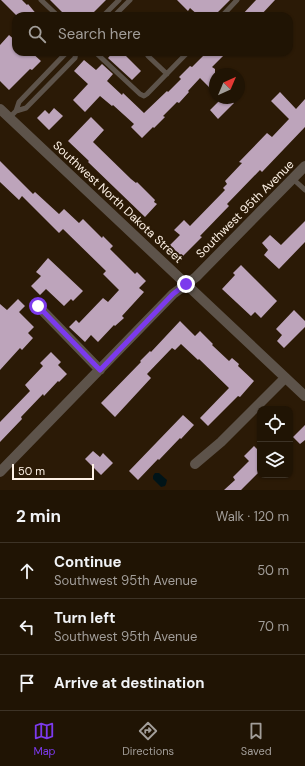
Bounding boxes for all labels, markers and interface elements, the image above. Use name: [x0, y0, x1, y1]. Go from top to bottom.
search box: [12, 12, 293, 56]
icon: search: [26, 23, 48, 45]
text: Search here: [58, 24, 141, 44]
north arrow: [209, 68, 245, 104]
street label: Southwest North Dakota Street: [50, 137, 187, 267]
street label: Southwest 95th Avenue: [193, 156, 298, 261]
route end: [177, 275, 195, 293]
route start: [29, 297, 47, 315]
map controls: [257, 406, 293, 478]
button: locate: [257, 406, 293, 442]
button: layers: [257, 442, 293, 478]
scale bar: [12, 462, 94, 481]
text: 50 m: [18, 464, 45, 478]
text: 2 min: [16, 505, 61, 527]
text: Walk · 120 m: [216, 508, 289, 525]
text: Continue: [54, 552, 122, 572]
icon: ahead: [16, 560, 38, 582]
text: 50 m: [257, 562, 289, 579]
text: Southwest 95th Avenue: [54, 572, 197, 589]
text: Turn left: [54, 608, 115, 628]
icon: left: [16, 616, 38, 638]
text: 70 m: [258, 618, 289, 635]
text: Southwest 95th Avenue: [54, 628, 197, 645]
icon: arrive: [16, 672, 38, 694]
text: Arrive at destination: [54, 673, 205, 693]
tab: Map: [33, 720, 56, 758]
tab: Directions: [122, 720, 174, 758]
tab: Saved: [241, 720, 272, 758]

